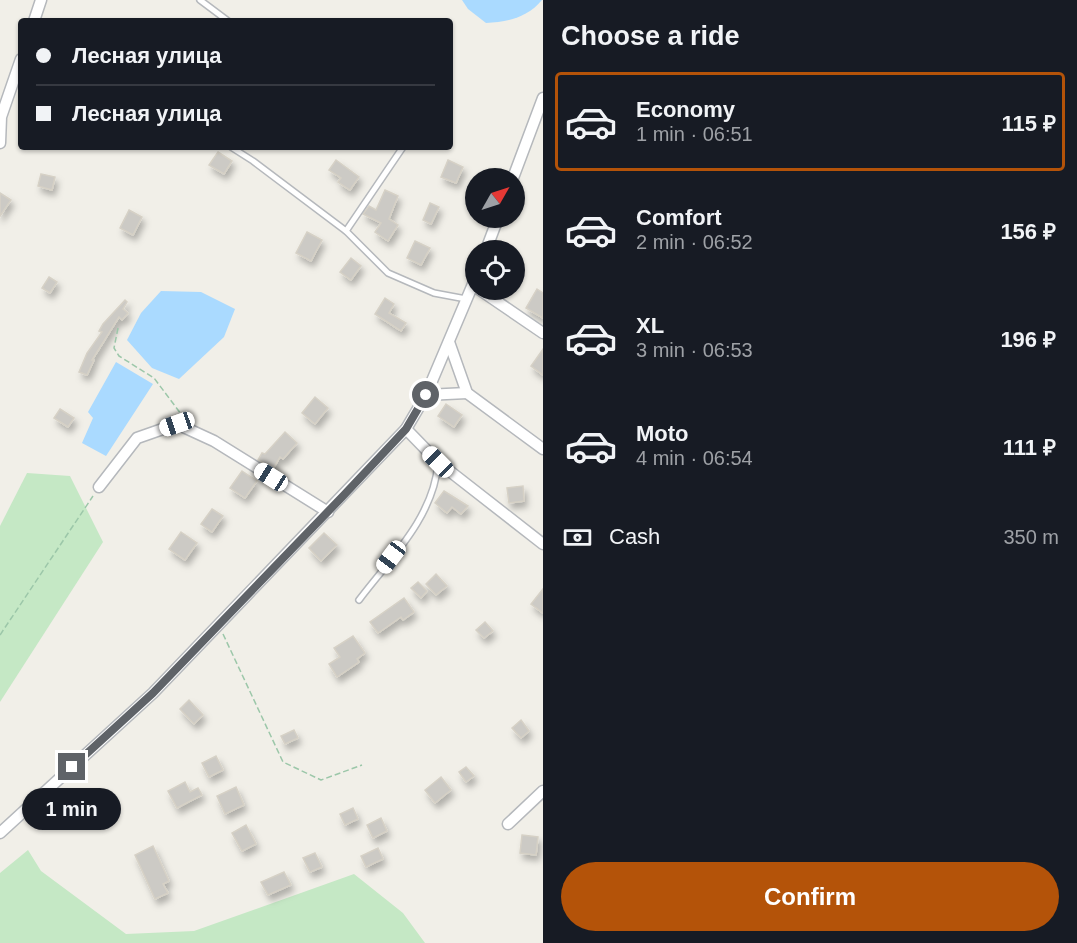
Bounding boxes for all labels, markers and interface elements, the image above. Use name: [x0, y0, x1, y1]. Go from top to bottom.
text: Choose a ride: [561, 21, 740, 51]
text: Лесная улица: [72, 43, 222, 68]
icon: car: [564, 95, 618, 149]
text: Economy: [636, 97, 735, 122]
text: Лесная улица: [72, 101, 222, 126]
text: 115 ₽: [1002, 111, 1056, 136]
text: 1 min · 06:51: [636, 123, 753, 145]
north arrow: [465, 168, 525, 228]
map controls: [465, 168, 525, 300]
icon: car: [564, 203, 618, 257]
text: Comfort: [636, 205, 722, 230]
text: 156 ₽: [1000, 219, 1056, 244]
text: 2 min · 06:52: [636, 231, 753, 253]
button: locate: [465, 240, 525, 300]
icon: car: [564, 311, 618, 365]
text: XL: [636, 313, 664, 338]
text: 196 ₽: [1000, 327, 1056, 352]
text: 3 min · 06:53: [636, 339, 753, 361]
route start: [412, 381, 439, 408]
car: [157, 410, 197, 438]
icon: car: [564, 419, 618, 473]
text: Moto: [636, 421, 689, 446]
text: 111 ₽: [1003, 435, 1056, 460]
car: [419, 443, 457, 481]
text: 4 min · 06:54: [636, 447, 753, 469]
car: [251, 460, 291, 494]
icon: cash: [561, 521, 594, 554]
text: Cash: [609, 524, 660, 549]
text: 350 m: [1003, 526, 1059, 548]
car: [373, 537, 409, 577]
route end: [58, 753, 85, 780]
callout: 1 min: [22, 788, 122, 830]
text: 1 min: [45, 798, 98, 820]
button: Confirm: [561, 862, 1059, 931]

